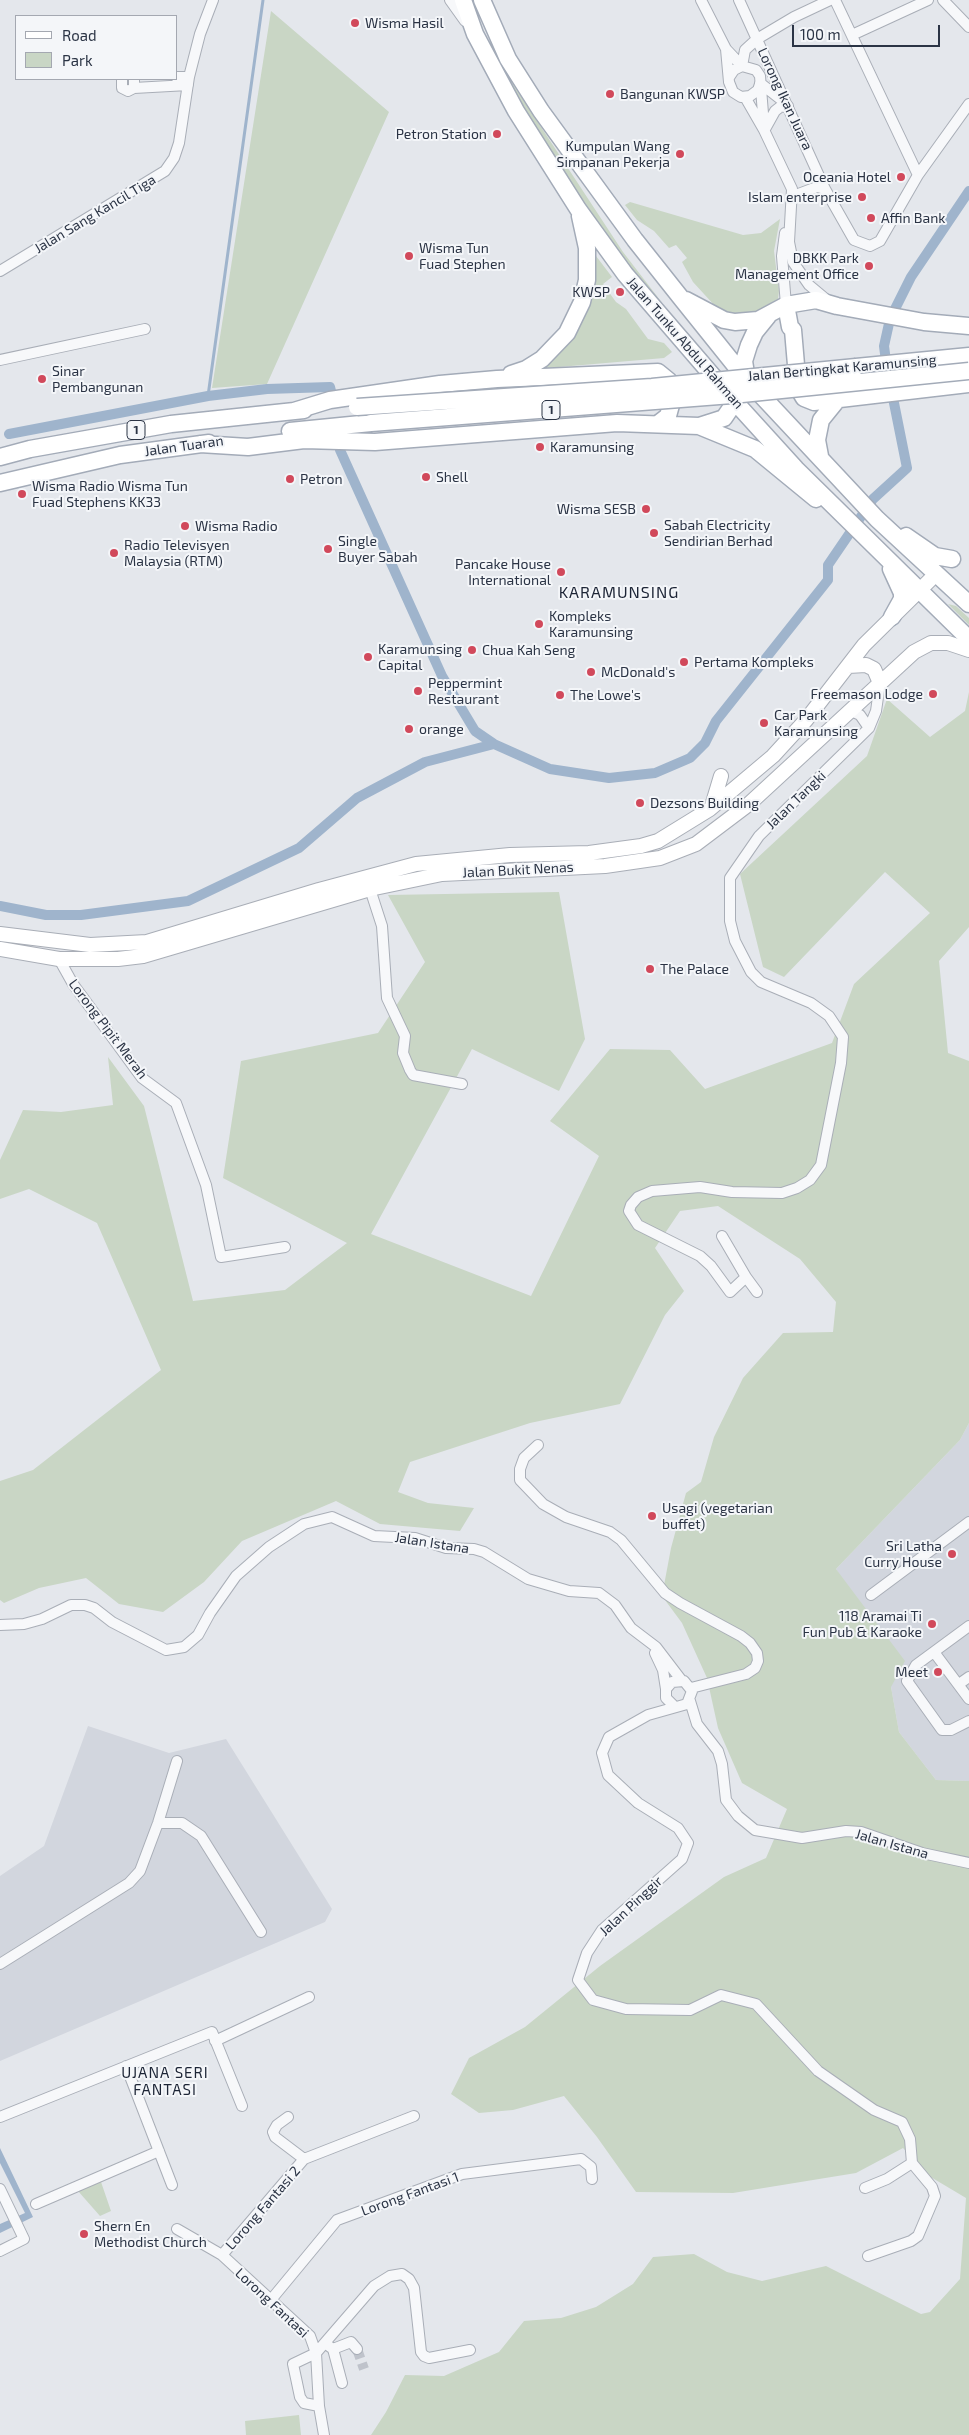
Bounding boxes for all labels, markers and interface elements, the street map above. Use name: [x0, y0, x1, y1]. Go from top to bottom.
legend: [15, 15, 178, 80]
place label: Wisma Hasil: [365, 15, 444, 31]
scale bar: [794, 15, 942, 47]
marker: Wisma Hasil: [349, 17, 361, 29]
text: 100 m: [800, 25, 841, 43]
text: Road: [62, 26, 97, 44]
street label: Lorong Ikan Juara: [754, 45, 816, 153]
text: Park: [62, 51, 93, 69]
place label: Bangunan KWSP: [620, 86, 725, 102]
marker: Bangunan KWSP: [604, 88, 616, 100]
place label: Petron Station: [396, 126, 487, 142]
marker: Petron Station: [491, 128, 503, 140]
place label: Kumpulan Wang Simpanan Pekerja: [557, 138, 670, 170]
marker: Kumpulan Wang Simpanan Pekerja: [674, 148, 686, 160]
place label: Oceania Hotel: [803, 169, 891, 185]
street label: Jalan Sang Kancil Tiga: [31, 171, 159, 257]
marker: Oceania Hotel: [895, 171, 907, 183]
place label: Islam enterprise: [748, 189, 852, 205]
marker: Islam enterprise: [856, 191, 868, 203]
place label: Affin Bank: [881, 210, 945, 226]
marker: Affin Bank: [865, 212, 877, 224]
place label: Wisma Tun Fuad Stephen: [419, 240, 506, 272]
marker: Wisma Tun Fuad Stephen: [403, 250, 415, 262]
place label: DBKK Park Management Office: [735, 250, 859, 282]
marker: DBKK Park Management Office: [863, 260, 875, 272]
street label: Jalan Tunku Abdul Rahman: [623, 274, 747, 412]
place label: KWSP: [572, 284, 610, 300]
marker: KWSP: [614, 286, 626, 298]
street label: Jalan Bertingkat Karamunsing: [747, 351, 937, 385]
place label: Sinar Pembangunan: [52, 363, 144, 396]
marker: Sinar Pembangunan: [36, 373, 48, 385]
road number: 1: [542, 400, 560, 420]
road number: 1: [127, 420, 145, 440]
street label: Jalan Tuaran: [143, 432, 225, 460]
place label: Karamunsing: [550, 439, 634, 455]
marker: Karamunsing: [534, 441, 546, 453]
place label: Shell: [436, 469, 468, 485]
place label: Petron: [300, 471, 343, 487]
marker: Shell: [420, 471, 432, 483]
marker: Petron: [284, 473, 296, 485]
place label: Wisma Radio Wisma Tun Fuad Stephens KK33: [32, 478, 188, 511]
marker: Wisma Radio Wisma Tun Fuad Stephens KK33: [16, 488, 28, 500]
place label: Wisma SESB: [557, 501, 636, 517]
marker: Wisma SESB: [640, 503, 652, 515]
place label: Sabah Electricity Sendirian Berhad: [664, 517, 773, 550]
place label: Wisma Radio: [195, 518, 278, 534]
marker: Wisma Radio: [179, 520, 191, 532]
marker: Sabah Electricity Sendirian Berhad: [648, 527, 660, 539]
place label: Single Buyer Sabah: [338, 533, 418, 566]
place label: Radio Televisyen Malaysia (RTM): [124, 537, 230, 570]
marker: Single Buyer Sabah: [322, 543, 334, 555]
marker: Radio Televisyen Malaysia (RTM): [108, 547, 120, 559]
place label: Pancake House International: [455, 556, 551, 588]
marker: Pancake House International: [555, 566, 567, 578]
district label: KARAMUNSING: [557, 583, 681, 603]
place label: Kompleks Karamunsing: [549, 608, 633, 640]
marker: Kompleks Karamunsing: [533, 618, 545, 630]
place label: Karamunsing Capital: [378, 641, 462, 674]
place label: Chua Kah Seng: [482, 642, 575, 658]
marker: Chua Kah Seng: [466, 644, 478, 656]
marker: Karamunsing Capital: [362, 651, 374, 663]
place label: Pertama Kompleks: [694, 654, 814, 670]
marker: Pertama Kompleks: [678, 656, 690, 668]
place label: McDonald's: [601, 664, 675, 680]
marker: McDonald's: [585, 666, 597, 678]
place label: Peppermint Restaurant: [428, 675, 502, 708]
marker: Peppermint Restaurant: [412, 685, 424, 697]
place label: Freemason Lodge: [811, 686, 923, 702]
place label: The Lowe's: [570, 687, 641, 703]
marker: Freemason Lodge: [927, 688, 939, 700]
marker: The Lowe's: [554, 689, 566, 701]
place label: Car Park Karamunsing: [774, 707, 858, 740]
marker: Car Park Karamunsing: [758, 717, 770, 729]
place label: orange: [419, 721, 464, 737]
marker: orange: [403, 723, 415, 735]
street label: Jalan Tangki: [763, 767, 829, 833]
place label: Dezsons Building: [650, 795, 759, 811]
marker: Dezsons Building: [634, 797, 646, 809]
street label: Jalan Bukit Nenas: [462, 859, 574, 881]
place label: The Palace: [660, 961, 729, 977]
marker: The Palace: [644, 963, 656, 975]
street label: Lorong Pipit Merah: [65, 976, 151, 1082]
place label: Usagi (vegetarian buffet): [662, 1500, 773, 1532]
marker: Usagi (vegetarian buffet): [646, 1510, 658, 1522]
street label: Jalan Istana: [394, 1529, 470, 1557]
place label: Sri Latha Curry House: [864, 1538, 942, 1570]
marker: Sri Latha Curry House: [946, 1548, 958, 1560]
place label: 118 Aramai Ti Fun Pub & Karaoke: [803, 1608, 922, 1640]
marker: 118 Aramai Ti Fun Pub & Karaoke: [926, 1618, 938, 1630]
place label: Meet: [895, 1664, 928, 1680]
marker: Meet: [932, 1666, 944, 1678]
street label: Jalan Istana: [854, 1826, 930, 1862]
street label: Jalan Pinggir: [596, 1873, 666, 1939]
district label: UJANA SERI FANTASI: [120, 2064, 210, 2099]
street label: Lorong Fantasi 2: [222, 2163, 304, 2253]
street label: Lorong Fantasi 1: [359, 2169, 461, 2219]
place label: Shern En Methodist Church: [94, 2218, 207, 2250]
marker: Shern En Methodist Church: [78, 2228, 90, 2240]
street label: Lorong Fantasi: [232, 2265, 312, 2341]

